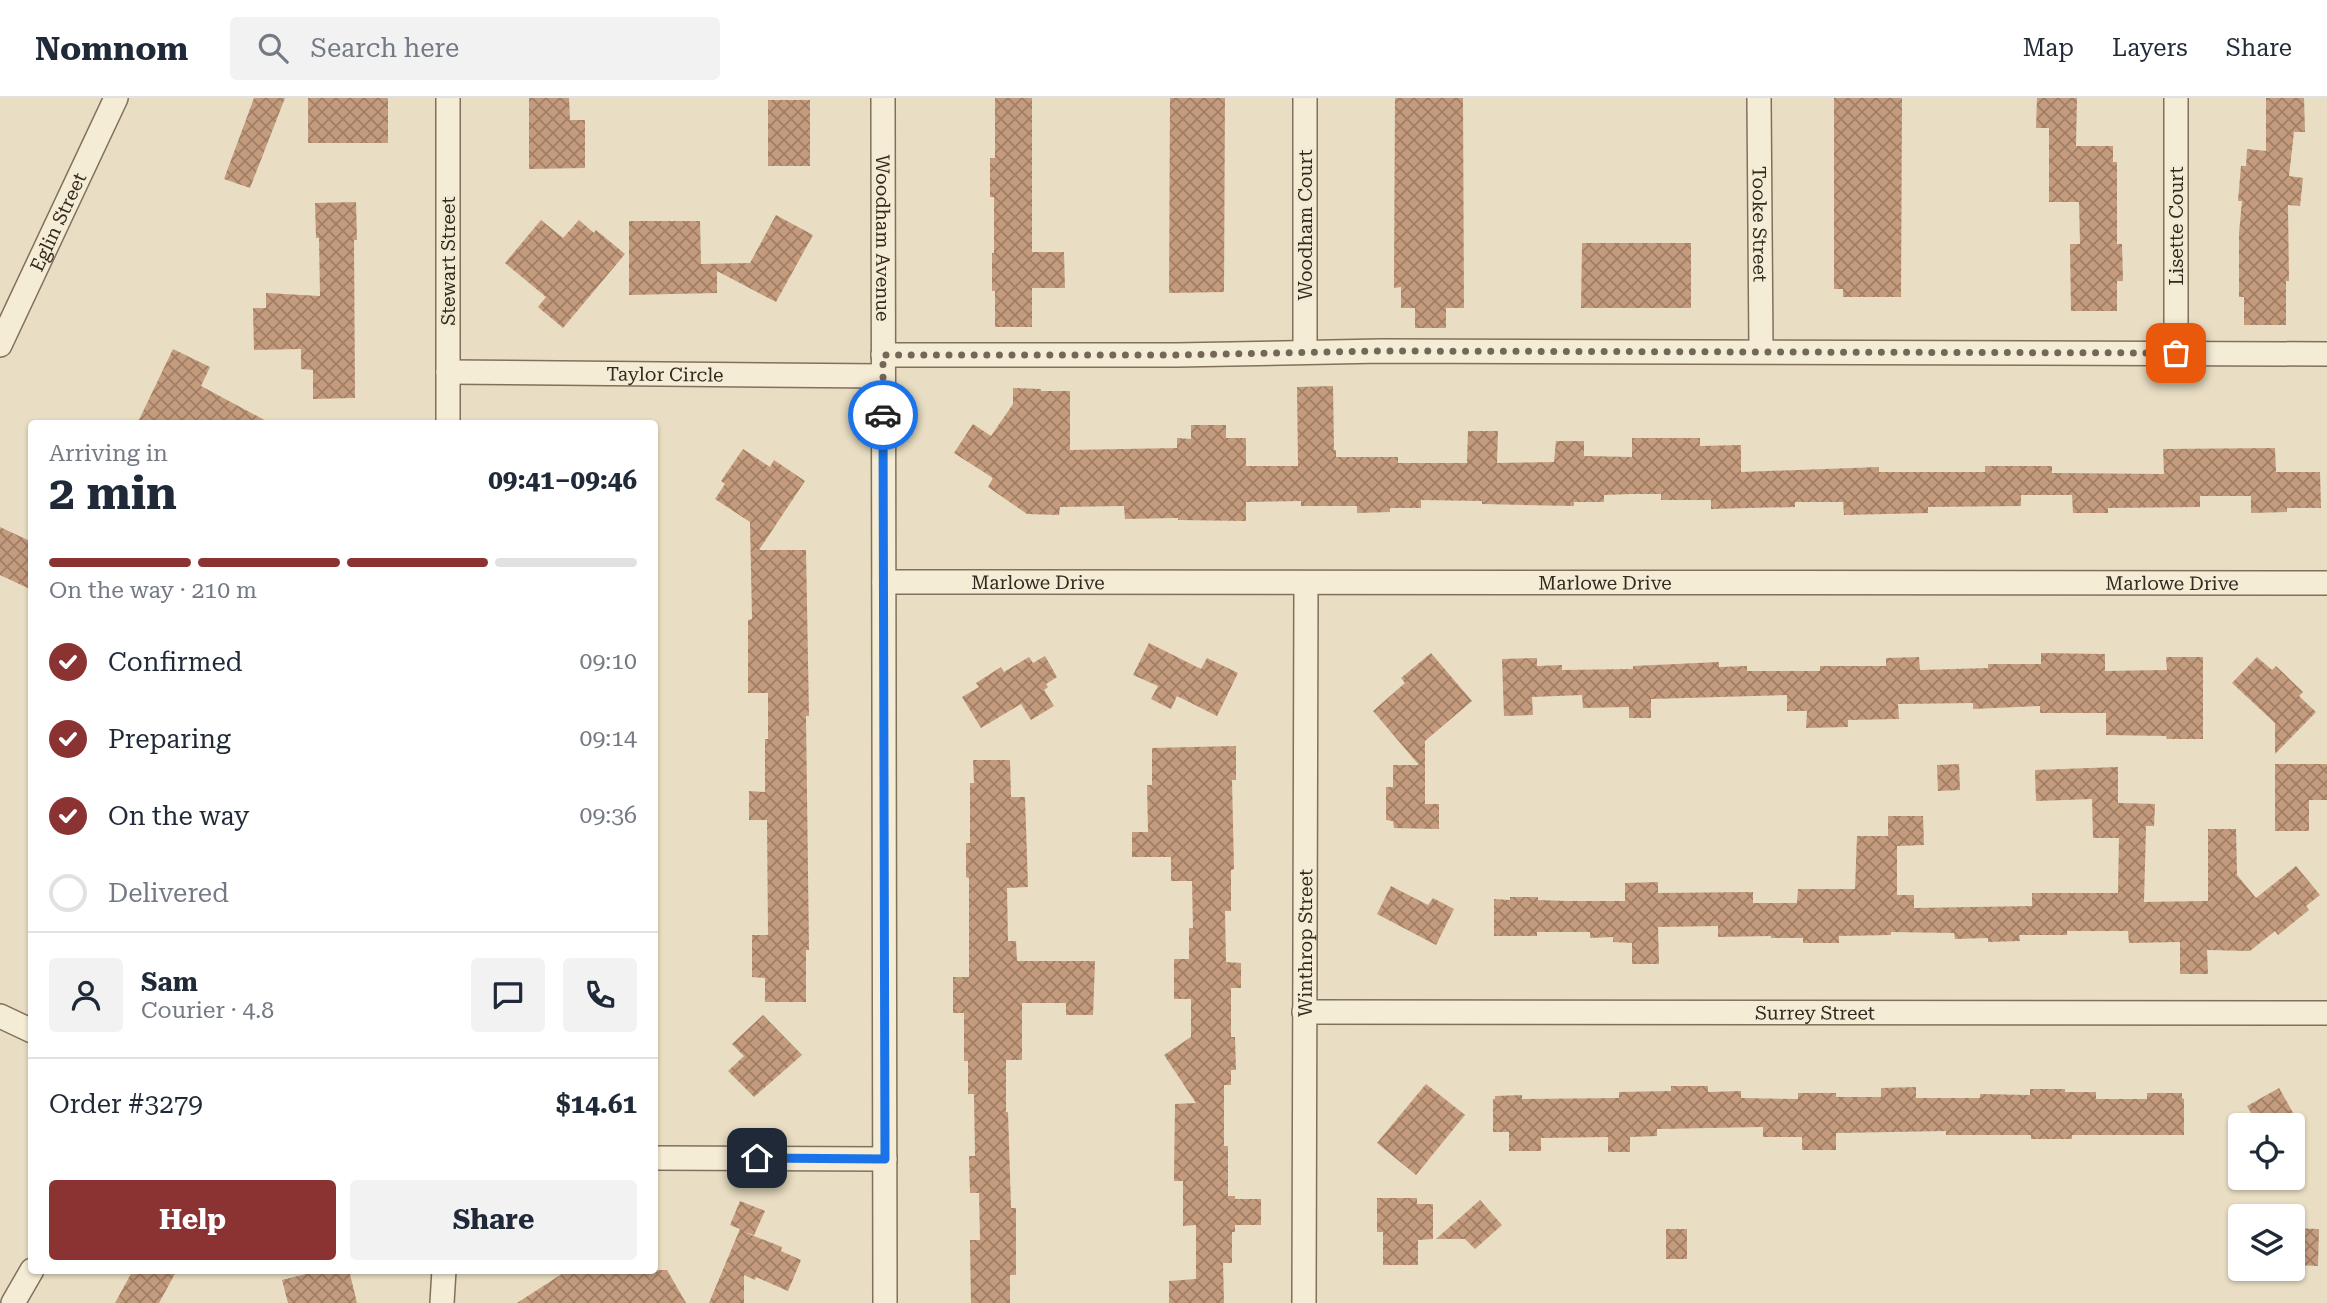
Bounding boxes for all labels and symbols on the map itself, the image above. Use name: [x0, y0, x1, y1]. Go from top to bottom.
street label: Woodham Court: [1294, 149, 1317, 301]
street label: Woodham Avenue: [872, 155, 895, 321]
street label: Tooke Street: [1748, 166, 1772, 282]
street label: Lisette Court: [2165, 166, 2188, 286]
street label: Eglin Street: [25, 169, 91, 275]
street label: Stewart Street: [437, 196, 460, 326]
pin: [2146, 323, 2206, 383]
street label: Taylor Circle: [606, 362, 724, 386]
courier: [848, 380, 918, 450]
street label: Marlowe Drive: [971, 571, 1105, 594]
street label: Marlowe Drive: [1538, 571, 1672, 594]
street label: Marlowe Drive: [2105, 571, 2239, 594]
street label: Winthrop Street: [1293, 869, 1317, 1017]
street label: Surrey Street: [1755, 1001, 1875, 1024]
pin: [727, 1128, 787, 1188]

